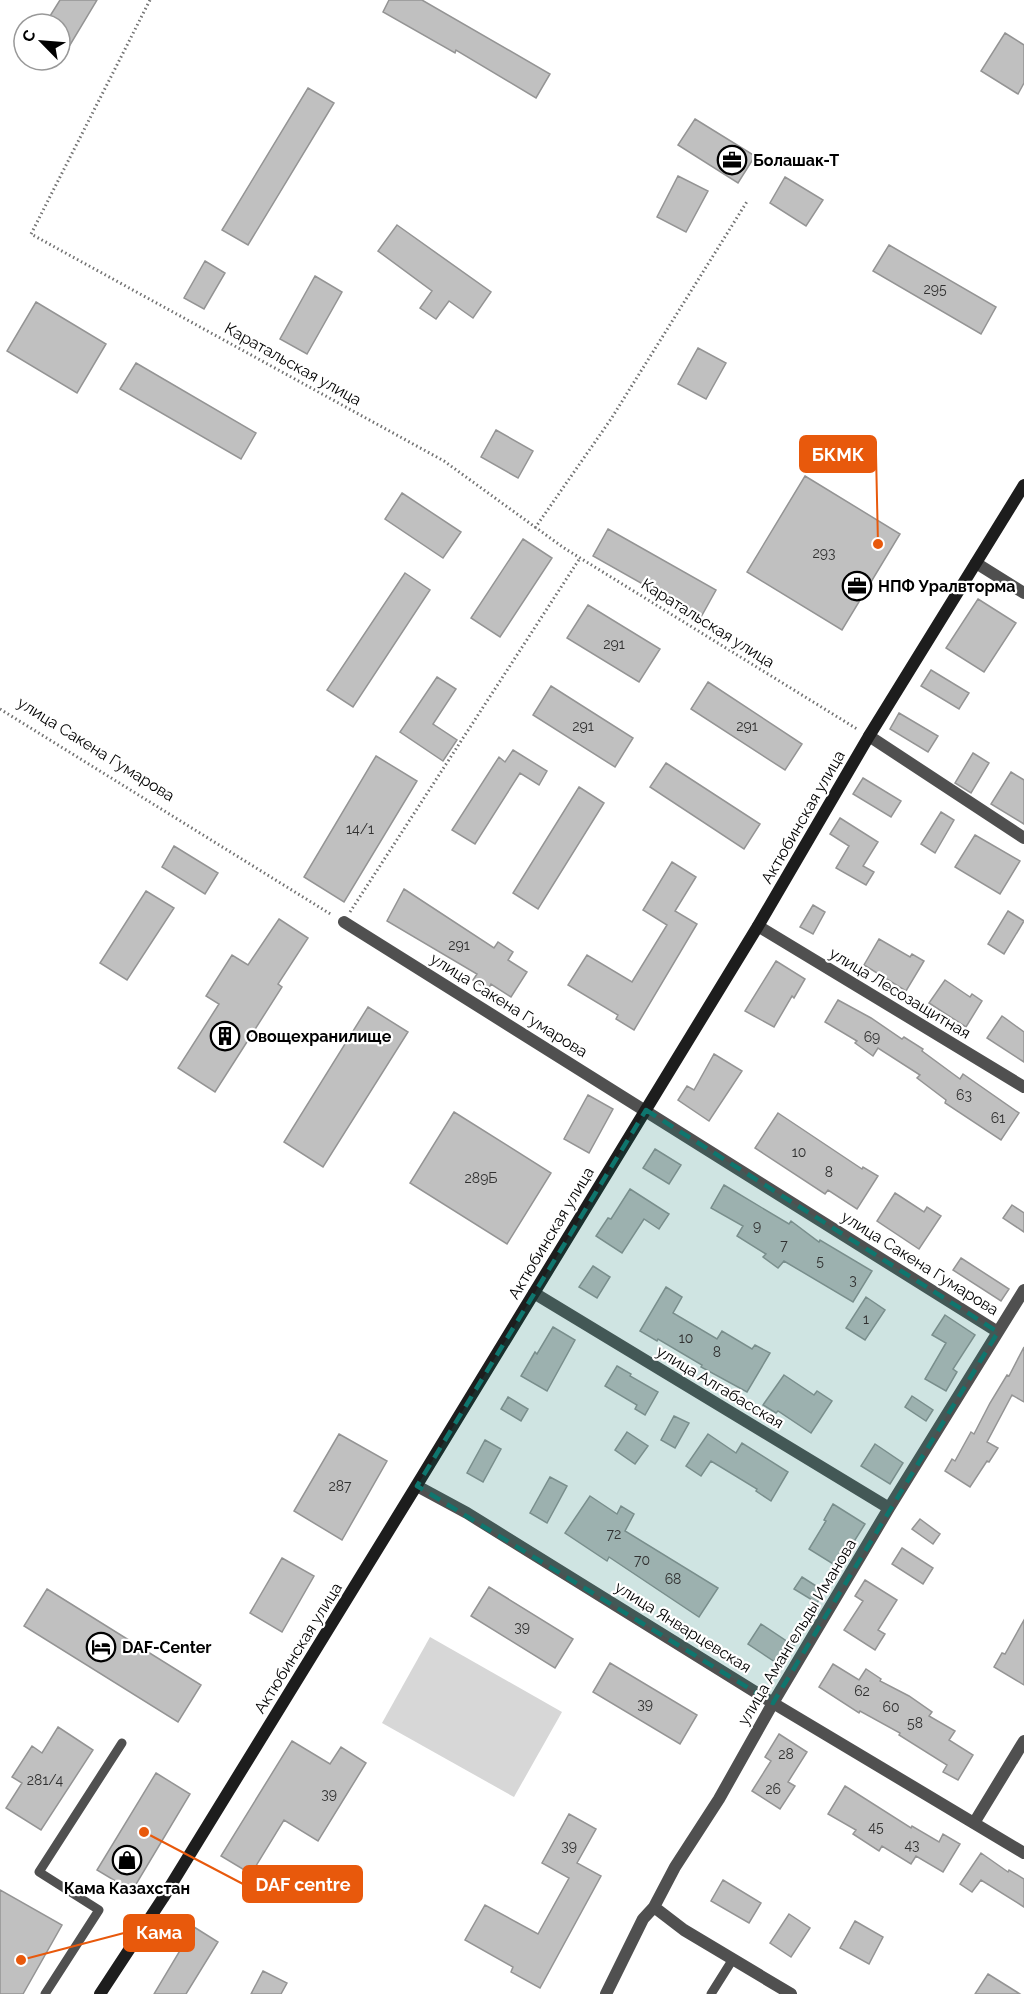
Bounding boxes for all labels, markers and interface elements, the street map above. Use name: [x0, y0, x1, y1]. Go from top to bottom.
north arrow: [12, 12, 72, 72]
text: С: [18, 27, 40, 45]
office icon: Болашак-Т: [716, 144, 748, 176]
place label: Болашак-Т: [753, 151, 839, 170]
house number: 295: [923, 281, 947, 297]
street label: Каратальская улица: [221, 318, 365, 410]
callout: БКМК: [800, 436, 876, 472]
text: БКМК: [812, 444, 865, 465]
house number: 293: [813, 545, 835, 561]
office icon: НПФ Уралвторма: [841, 570, 873, 602]
street label: Каратальская улица: [638, 574, 778, 672]
place label: НПФ Уралвторма: [878, 577, 1015, 596]
house number: 291: [603, 636, 625, 652]
street label: улица Сакена Гумарова: [14, 693, 178, 805]
house number: 291: [572, 718, 594, 734]
house number: 291: [736, 718, 758, 734]
street label: Актюбинская улица: [757, 747, 849, 887]
house number: 14/1: [346, 821, 374, 837]
house number: 291: [448, 937, 470, 953]
street label: улица Лесозащитная: [826, 943, 974, 1043]
street label: улица Сакена Гумарова: [427, 949, 591, 1061]
building icon: Овощехранилище: [209, 1020, 241, 1052]
place label: Овощехранилище: [246, 1027, 392, 1046]
house number: 69: [864, 1029, 880, 1045]
house number: 63: [956, 1087, 972, 1103]
house number: 61: [991, 1110, 1005, 1126]
house number: 10: [792, 1144, 806, 1160]
street label: Актюбинская улица: [504, 1163, 598, 1303]
house number: 8: [825, 1164, 833, 1180]
house number: 289Б: [465, 1170, 497, 1186]
street label: улица Сакена Гумарова: [838, 1207, 1002, 1319]
house number: 9: [753, 1218, 761, 1234]
house number: 7: [780, 1237, 788, 1253]
house number: 5: [816, 1253, 824, 1269]
house number: 3: [849, 1272, 857, 1288]
house number: 1: [863, 1311, 869, 1327]
house number: 10: [679, 1330, 693, 1346]
street label: улица Алгабасская: [653, 1341, 787, 1433]
house number: 8: [713, 1344, 721, 1360]
house number: 287: [328, 1478, 352, 1494]
house number: 72: [607, 1526, 621, 1542]
street label: улица Амангельды Иманова: [734, 1535, 860, 1729]
house number: 70: [634, 1552, 650, 1568]
house number: 68: [665, 1571, 681, 1587]
street label: улица Январцевская: [611, 1577, 755, 1677]
street label: Актюбинская улица: [250, 1579, 346, 1717]
house number: 39: [514, 1619, 530, 1635]
hotel icon: DAF-Center: [85, 1631, 117, 1663]
place label: DAF-Center: [122, 1638, 212, 1657]
house number: 62: [854, 1683, 870, 1699]
house number: 39: [637, 1696, 653, 1712]
house number: 60: [882, 1699, 900, 1715]
house number: 58: [907, 1715, 923, 1731]
house number: 28: [778, 1746, 794, 1762]
house number: 281/4: [27, 1772, 64, 1788]
house number: 26: [765, 1781, 781, 1797]
house number: 39: [321, 1786, 337, 1802]
house number: 45: [868, 1819, 884, 1835]
house number: 43: [904, 1837, 920, 1853]
house number: 39: [561, 1838, 577, 1854]
shop icon: Кама Казахстан: [111, 1844, 143, 1876]
callout: DAF centre: [243, 1866, 362, 1902]
text: DAF centre: [256, 1874, 351, 1895]
place label: Кама Казахстан: [64, 1879, 190, 1898]
callout: Кама: [124, 1915, 194, 1951]
text: Кама: [136, 1922, 182, 1943]

